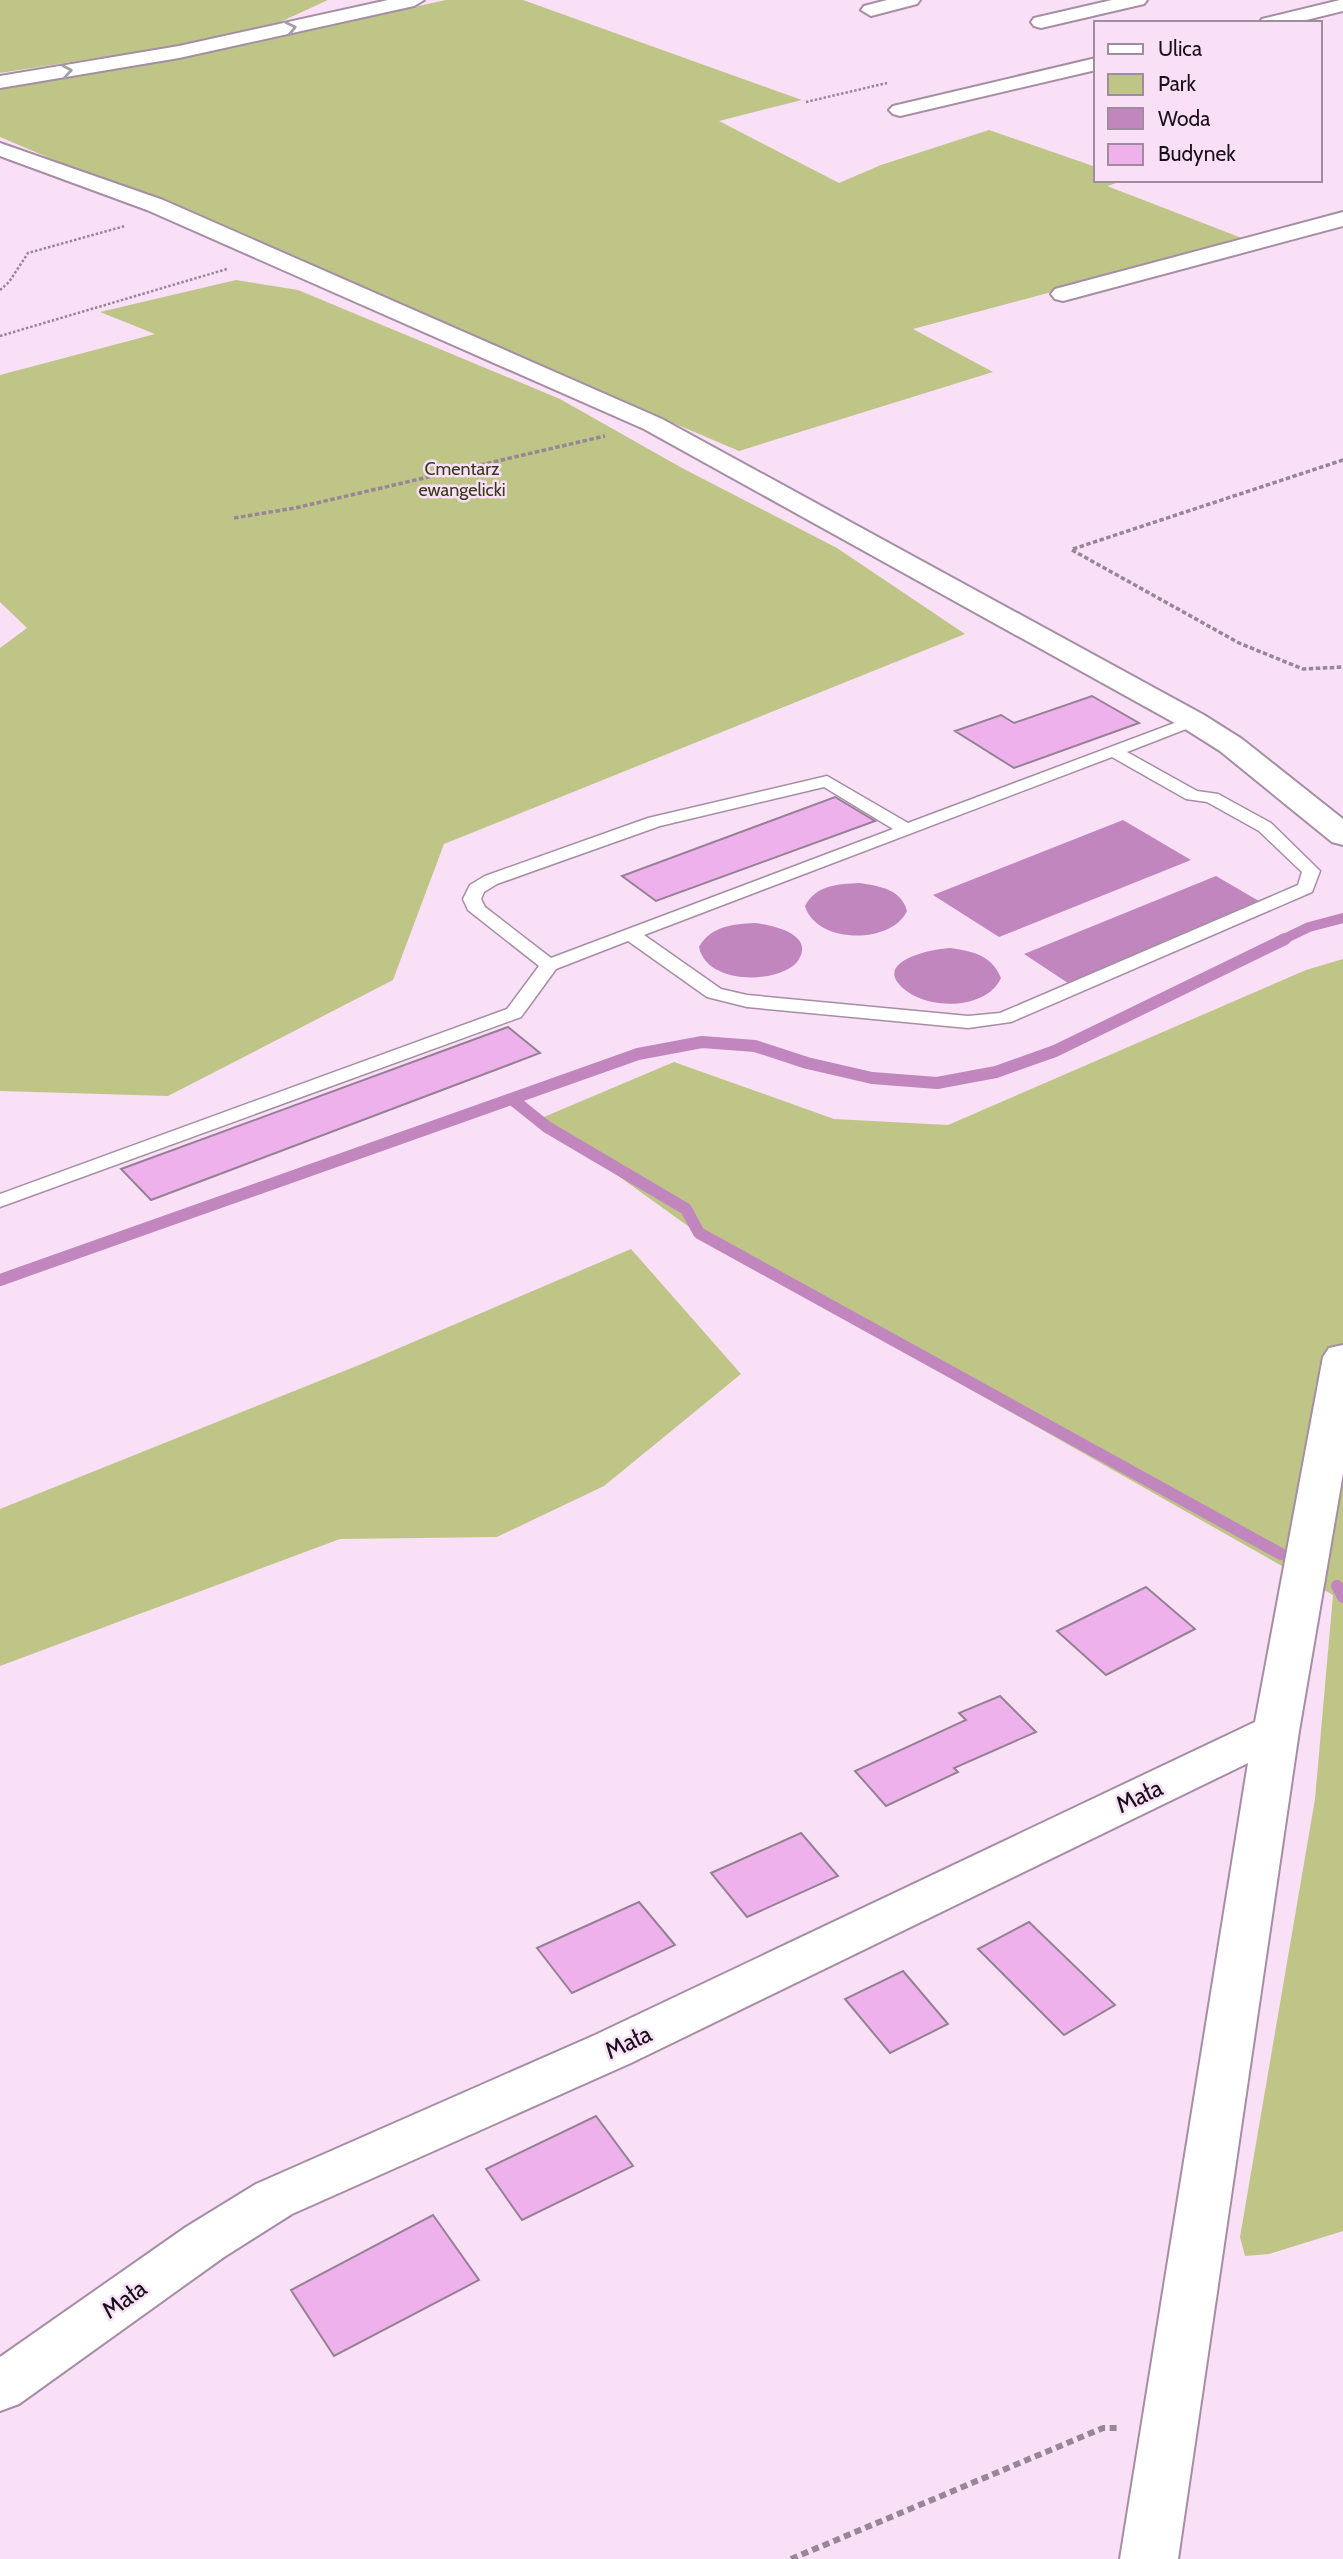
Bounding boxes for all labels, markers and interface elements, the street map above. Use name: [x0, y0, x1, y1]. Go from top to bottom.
legend: [1094, 21, 1322, 182]
one-way arrow: [285, 22, 297, 36]
text: Ulica: [1158, 36, 1202, 61]
one-way arrow: [62, 64, 73, 79]
text: Park: [1158, 71, 1196, 96]
text: Woda: [1158, 106, 1210, 131]
text: Budynek: [1158, 141, 1236, 166]
park label: Cmentarz ewangelicki: [418, 458, 506, 501]
street label: Mała: [1111, 1773, 1167, 1819]
street label: Mała: [600, 2019, 656, 2065]
street label: Mała: [96, 2273, 152, 2325]

